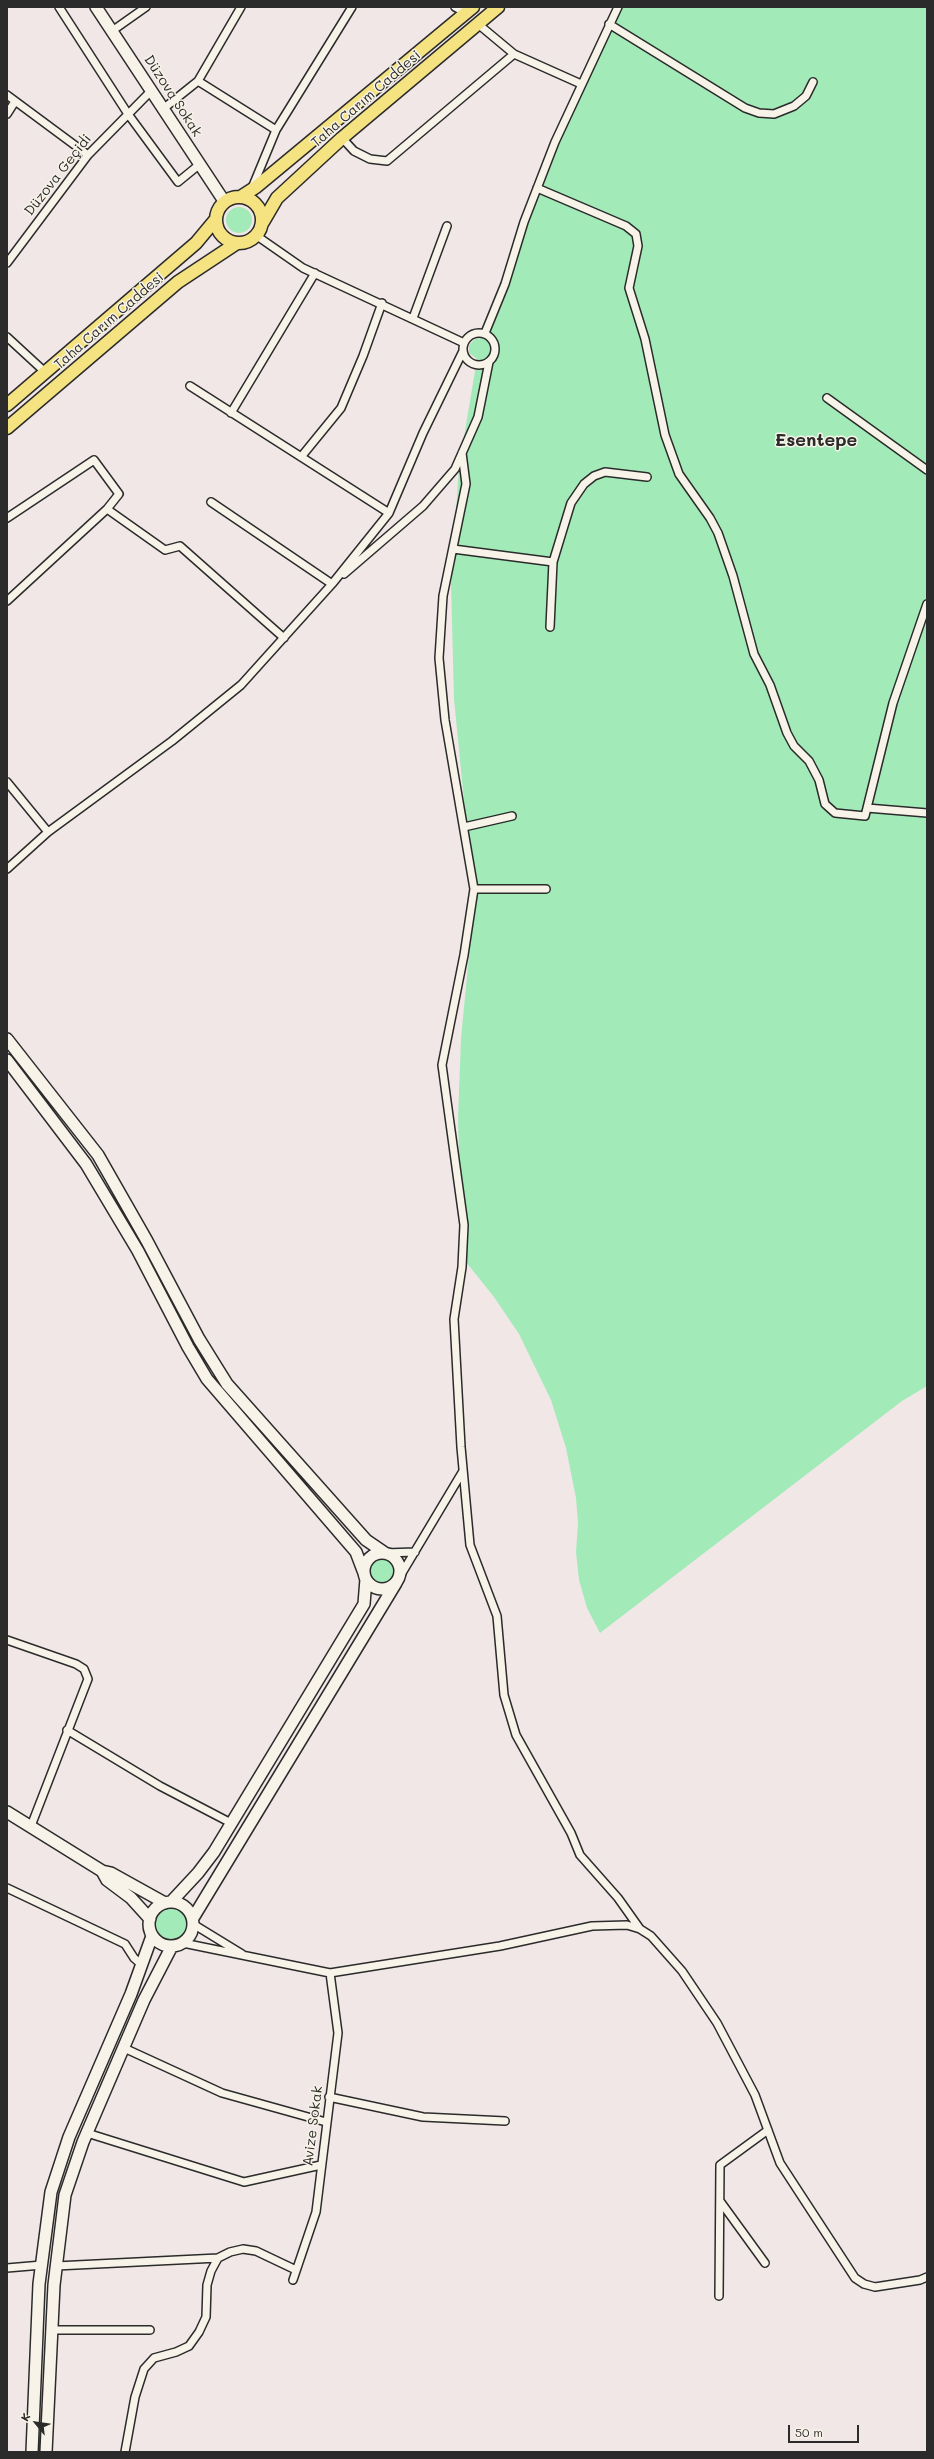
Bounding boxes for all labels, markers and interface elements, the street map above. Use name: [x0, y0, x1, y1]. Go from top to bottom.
street label: Taha Carım Caddesi: [308, 47, 424, 151]
street label: Düzova Sokak: [140, 52, 206, 140]
street label: Düzova Geçidi: [21, 131, 95, 219]
street label: Taha Carım Caddesi: [51, 269, 167, 373]
district label: Esentepe: [775, 429, 857, 451]
street label: Avize Sokak: [300, 2085, 326, 2167]
north arrow: [16, 2403, 56, 2443]
text: K: [17, 2410, 33, 2424]
scale bar: [790, 2417, 861, 2443]
text: 50 m: [795, 2424, 823, 2440]

